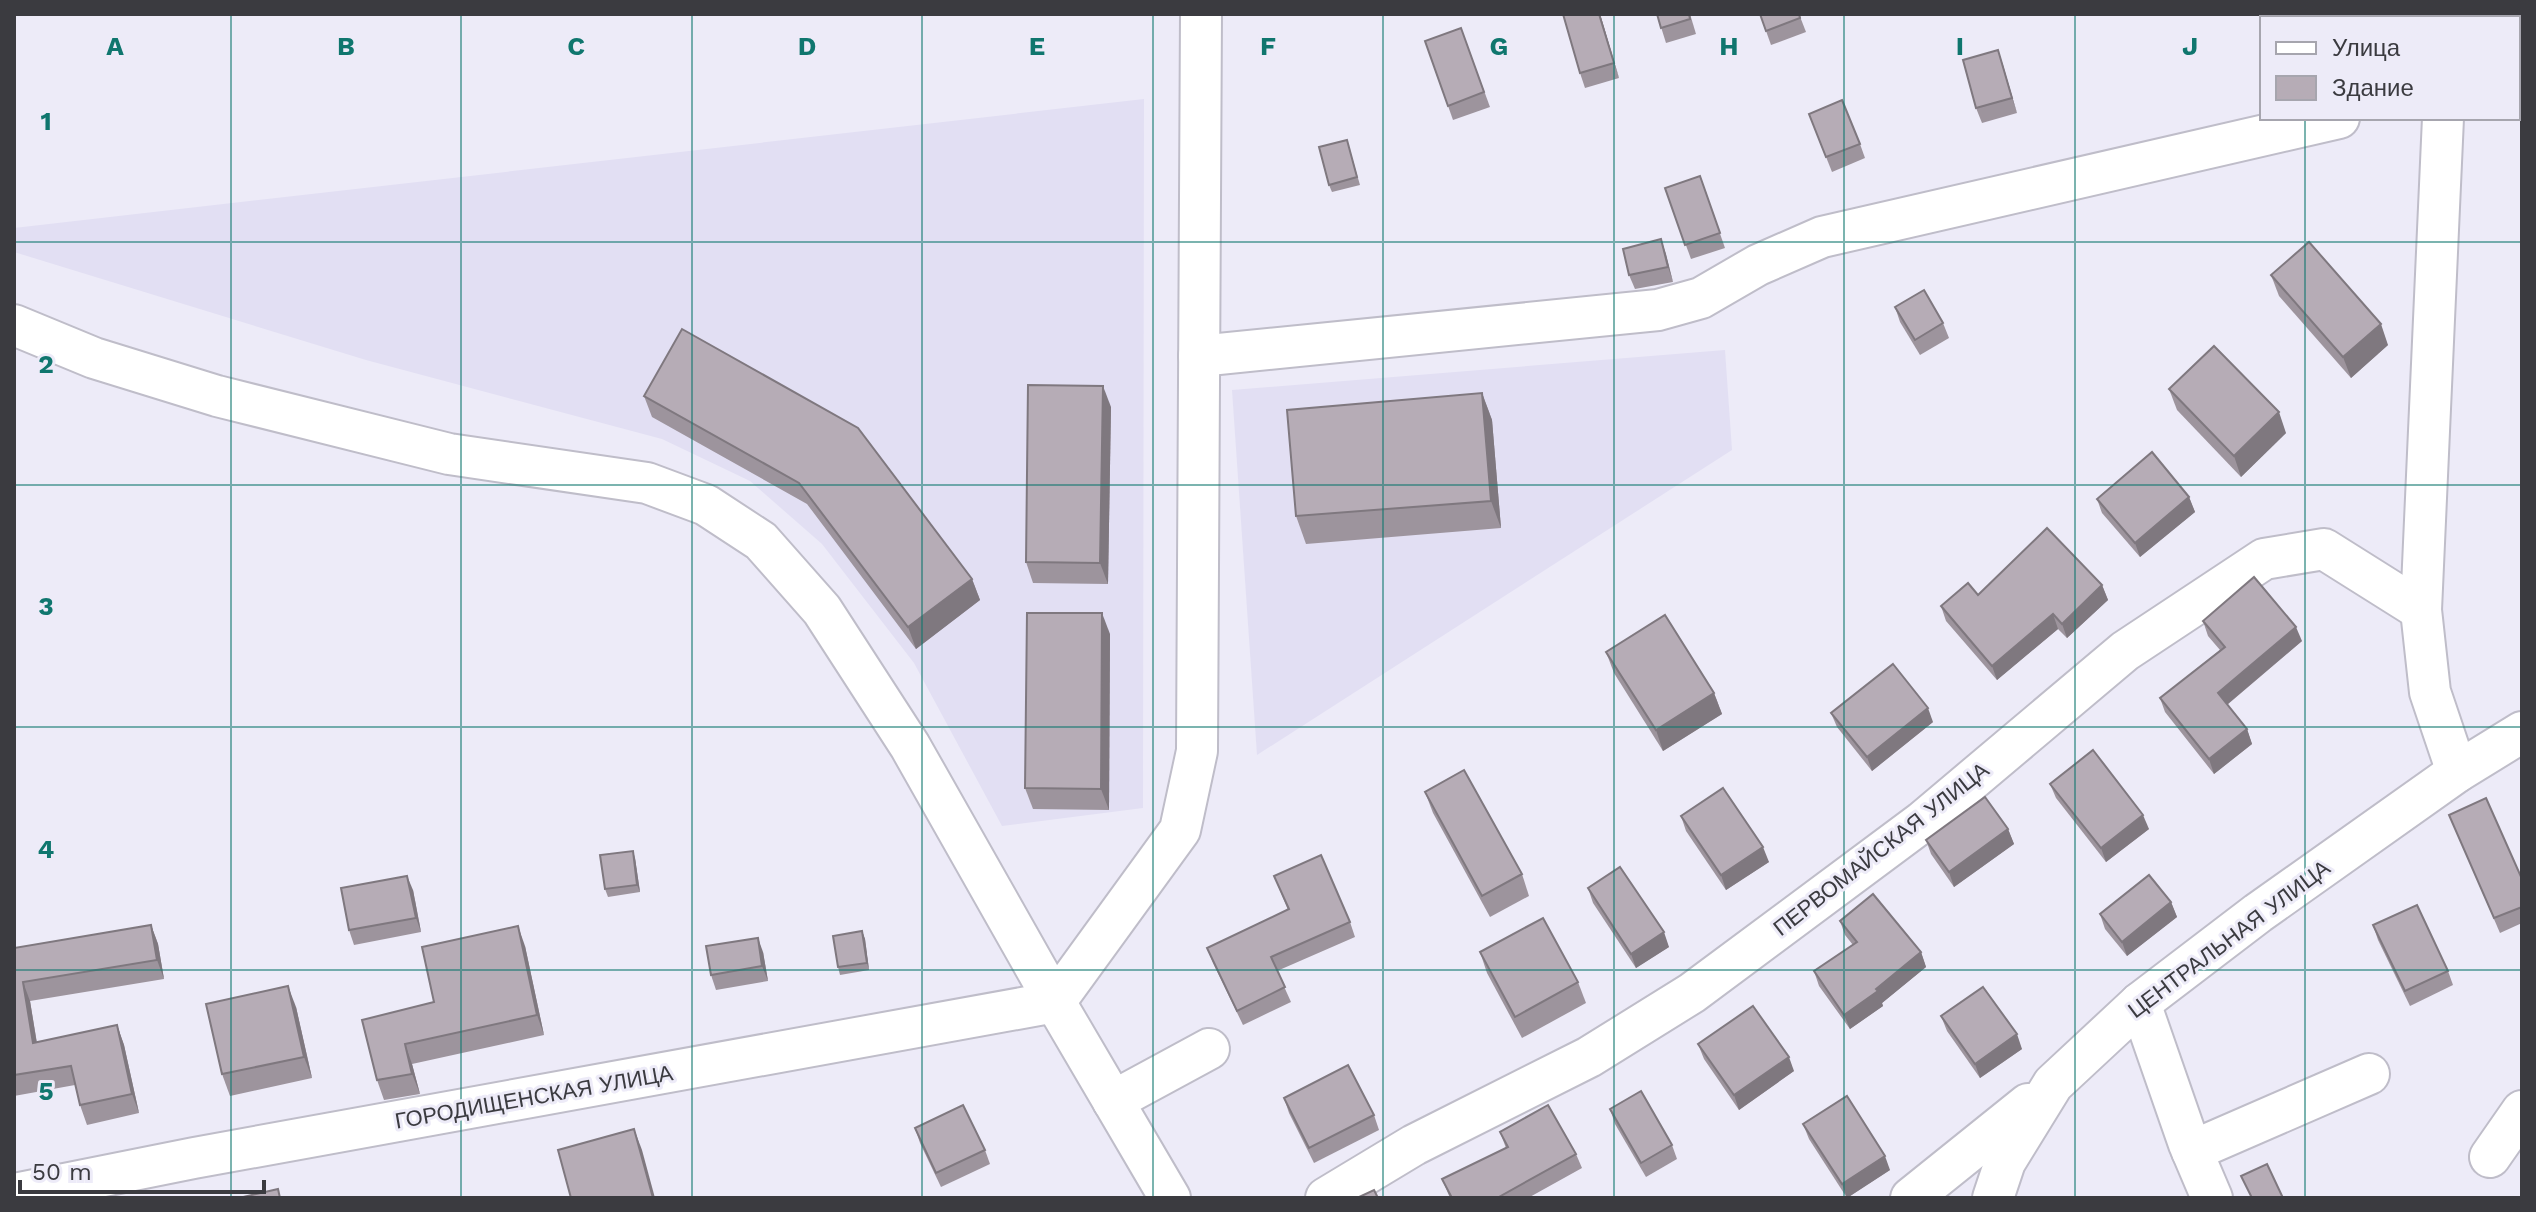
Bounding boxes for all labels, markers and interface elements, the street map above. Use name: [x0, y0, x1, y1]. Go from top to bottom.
legend: [2260, 16, 2520, 120]
text: A: [106, 31, 124, 61]
text: B: [337, 31, 355, 61]
text: C: [567, 31, 585, 61]
text: D: [798, 31, 816, 61]
text: E: [1029, 31, 1045, 61]
text: F: [1260, 31, 1276, 61]
text: G: [1490, 31, 1508, 61]
text: H: [1719, 31, 1739, 61]
text: I: [1956, 31, 1964, 61]
text: J: [2182, 31, 2198, 61]
text: Улица: [2332, 34, 2401, 62]
text: Здание: [2332, 74, 2414, 102]
text: 1: [40, 106, 52, 136]
text: 2: [38, 349, 54, 379]
text: 3: [38, 591, 54, 621]
street label: ПЕРВОМАЙСКАЯ УЛИЦА: [1768, 757, 1994, 941]
text: 4: [38, 834, 55, 864]
street label: ЦЕНТРАЛЬНАЯ УЛИЦА: [2123, 855, 2335, 1023]
street label: ГОРОДИЩЕНСКАЯ УЛИЦА: [393, 1060, 675, 1134]
text: 5: [38, 1076, 54, 1106]
scale bar: [20, 1144, 264, 1194]
text: 50 m: [32, 1158, 92, 1186]

